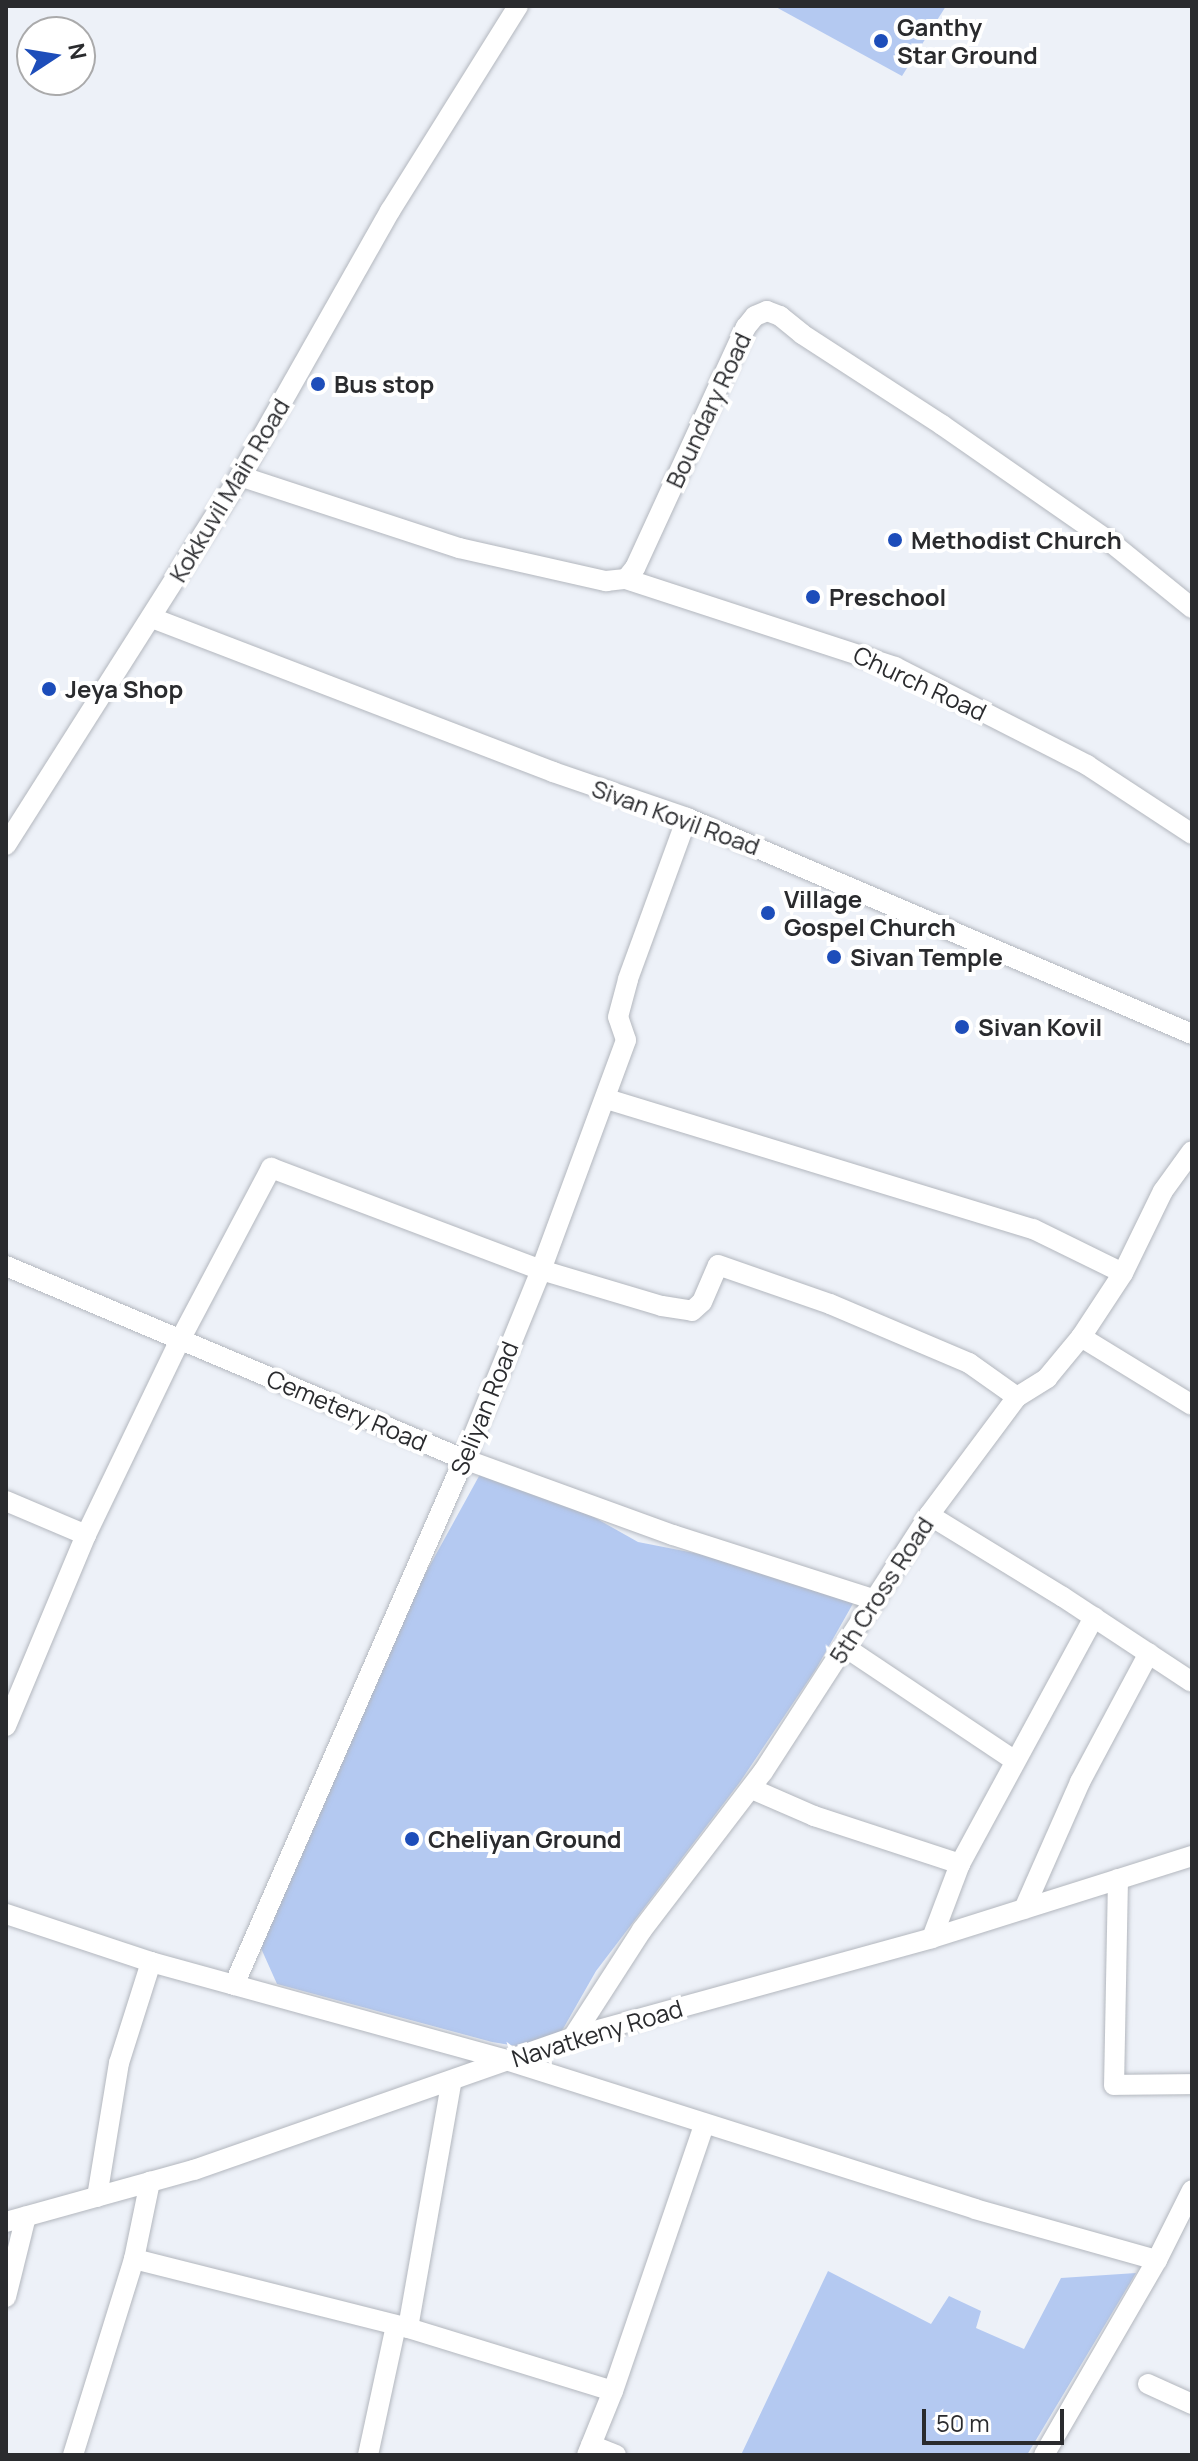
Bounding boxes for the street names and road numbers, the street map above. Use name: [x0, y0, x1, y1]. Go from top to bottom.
street label: Boundary Road: [660, 328, 756, 492]
street label: Kokkuvil Main Road: [163, 393, 295, 587]
street label: Church Road: [849, 640, 991, 726]
street label: Sivan Kovil Road: [588, 773, 764, 861]
street label: Seliyan Road: [444, 1337, 524, 1479]
street label: Cemetery Road: [263, 1363, 431, 1457]
street label: 5th Cross Road: [823, 1511, 939, 1669]
street label: Navatkeny Road: [508, 1993, 686, 2073]

